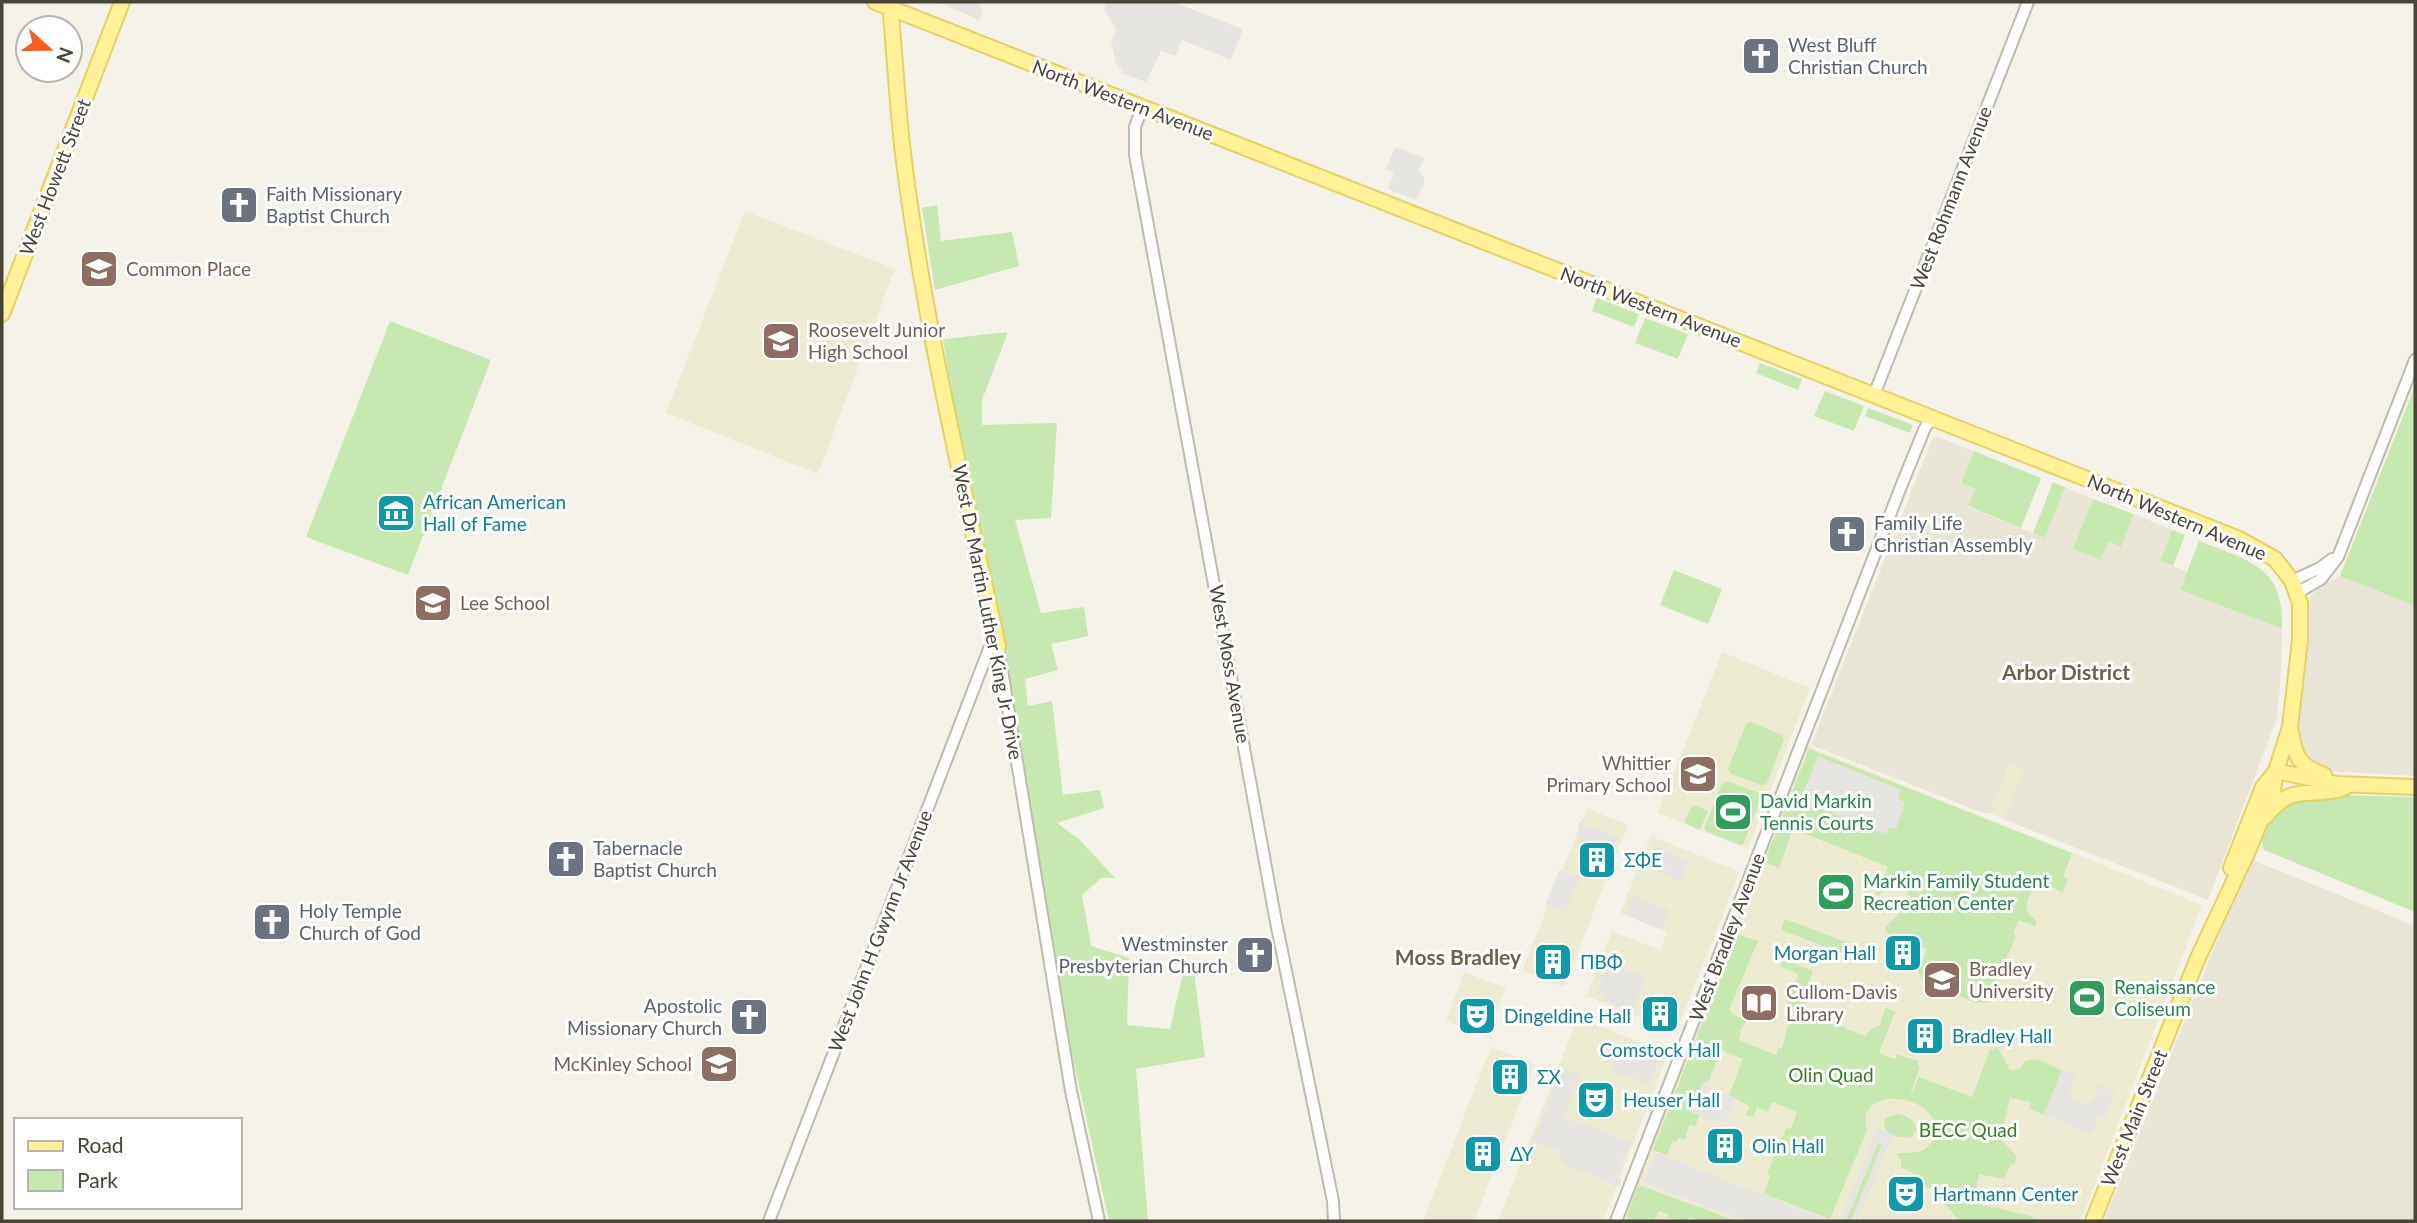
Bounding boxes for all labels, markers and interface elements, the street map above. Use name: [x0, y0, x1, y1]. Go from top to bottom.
north arrow: [14, 14, 84, 84]
place label: West Bluff Christian Church: [1788, 33, 1928, 78]
church icon: West Bluff Christian Church: [1740, 35, 1782, 77]
text: N: [52, 44, 79, 66]
street label: North Western Avenue: [1029, 54, 1217, 145]
street label: West Howett Street: [14, 95, 95, 258]
street label: West Rohmann Avenue: [1905, 103, 1996, 293]
place label: Faith Missionary Baptist Church: [266, 182, 402, 227]
church icon: Faith Missionary Baptist Church: [218, 184, 260, 226]
school or university icon: Common Place: [78, 248, 120, 290]
place label: Common Place: [126, 257, 251, 280]
street label: North Western Avenue: [1557, 261, 1745, 352]
place label: Roosevelt Junior High School: [808, 318, 945, 363]
school or university icon: Roosevelt Junior High School: [760, 320, 802, 362]
street label: West Dr Martin Luther King Jr Drive: [949, 462, 1028, 761]
street label: North Western Avenue: [2084, 468, 2270, 565]
place label: African American Hall of Fame: [423, 490, 566, 535]
museum icon: African American Hall of Fame: [375, 492, 417, 534]
place label: Family Life Christian Assembly: [1874, 511, 2033, 556]
church icon: Family Life Christian Assembly: [1826, 513, 1868, 555]
school or university icon: Lee School: [412, 582, 454, 624]
street label: West Moss Avenue: [1205, 583, 1256, 745]
place label: Lee School: [460, 591, 550, 614]
district label: Arbor District: [2001, 659, 2130, 684]
place label: Whittier Primary School: [1546, 751, 1671, 796]
school or university icon: Whittier Primary School: [1677, 753, 1719, 795]
place label: David Markin Tennis Courts: [1760, 789, 1874, 834]
sports icon: David Markin Tennis Courts: [1712, 791, 1754, 833]
street label: West John H Gwynn Jr Avenue: [823, 807, 936, 1055]
place label: Tabernacle Baptist Church: [593, 836, 717, 881]
church icon: Tabernacle Baptist Church: [545, 838, 587, 880]
building icon: ΣΦΕ: [1576, 839, 1618, 881]
place label: ΣΦΕ: [1624, 848, 1662, 871]
street label: West Bradley Avenue: [1684, 850, 1769, 1024]
place label: Markin Family Student Recreation Center: [1863, 869, 2050, 914]
sports icon: Markin Family Student Recreation Center: [1815, 871, 1857, 913]
place label: Holy Temple Church of God: [299, 899, 421, 944]
church icon: Holy Temple Church of God: [251, 901, 293, 943]
place label: Westminster Presbyterian Church: [1059, 932, 1228, 977]
building icon: Morgan Hall: [1882, 932, 1924, 974]
church icon: Westminster Presbyterian Church: [1234, 934, 1276, 976]
building icon: ΠΒΦ: [1532, 941, 1574, 983]
place label: Morgan Hall: [1774, 941, 1876, 964]
district label: Moss Bradley: [1395, 944, 1522, 969]
place label: ΠΒΦ: [1580, 950, 1623, 973]
place label: Bradley University: [1969, 957, 2054, 1002]
school or university icon: Bradley University: [1921, 959, 1963, 1001]
place label: Renaissance Coliseum: [2114, 975, 2215, 1020]
sports icon: Renaissance Coliseum: [2066, 977, 2108, 1019]
place label: Cullom-Davis Library: [1786, 980, 1898, 1025]
library icon: Cullom-Davis Library: [1738, 982, 1780, 1024]
building icon: Comstock Hall: [1639, 993, 1681, 1035]
place label: Apostolic Missionary Church: [567, 994, 722, 1039]
theatre icon: Dingeldine Hall: [1456, 995, 1498, 1037]
church icon: Apostolic Missionary Church: [728, 996, 770, 1038]
place label: Dingeldine Hall: [1504, 1004, 1631, 1027]
building icon: Bradley Hall: [1904, 1015, 1946, 1057]
place label: Bradley Hall: [1952, 1024, 2052, 1047]
place label: Comstock Hall: [1600, 1038, 1720, 1061]
school or university icon: McKinley School: [698, 1043, 740, 1085]
street label: West Main Street: [2096, 1046, 2172, 1190]
place label: McKinley School: [554, 1052, 692, 1075]
building icon: ΣΧ: [1489, 1056, 1531, 1098]
park label: Olin Quad: [1788, 1063, 1874, 1086]
place label: ΣΧ: [1537, 1065, 1562, 1088]
theatre icon: Heuser Hall: [1575, 1079, 1617, 1121]
place label: Heuser Hall: [1623, 1088, 1720, 1111]
legend: [14, 1118, 242, 1209]
park label: BECC Quad: [1919, 1118, 2017, 1141]
building icon: Olin Hall: [1704, 1125, 1746, 1167]
text: Road: [77, 1132, 124, 1157]
building icon: ΔΥ: [1462, 1133, 1504, 1175]
place label: Olin Hall: [1752, 1134, 1824, 1157]
place label: ΔΥ: [1510, 1142, 1534, 1165]
text: Park: [77, 1167, 118, 1192]
theatre icon: Hartmann Center: [1885, 1173, 1927, 1215]
place label: Hartmann Center: [1933, 1182, 2078, 1205]

